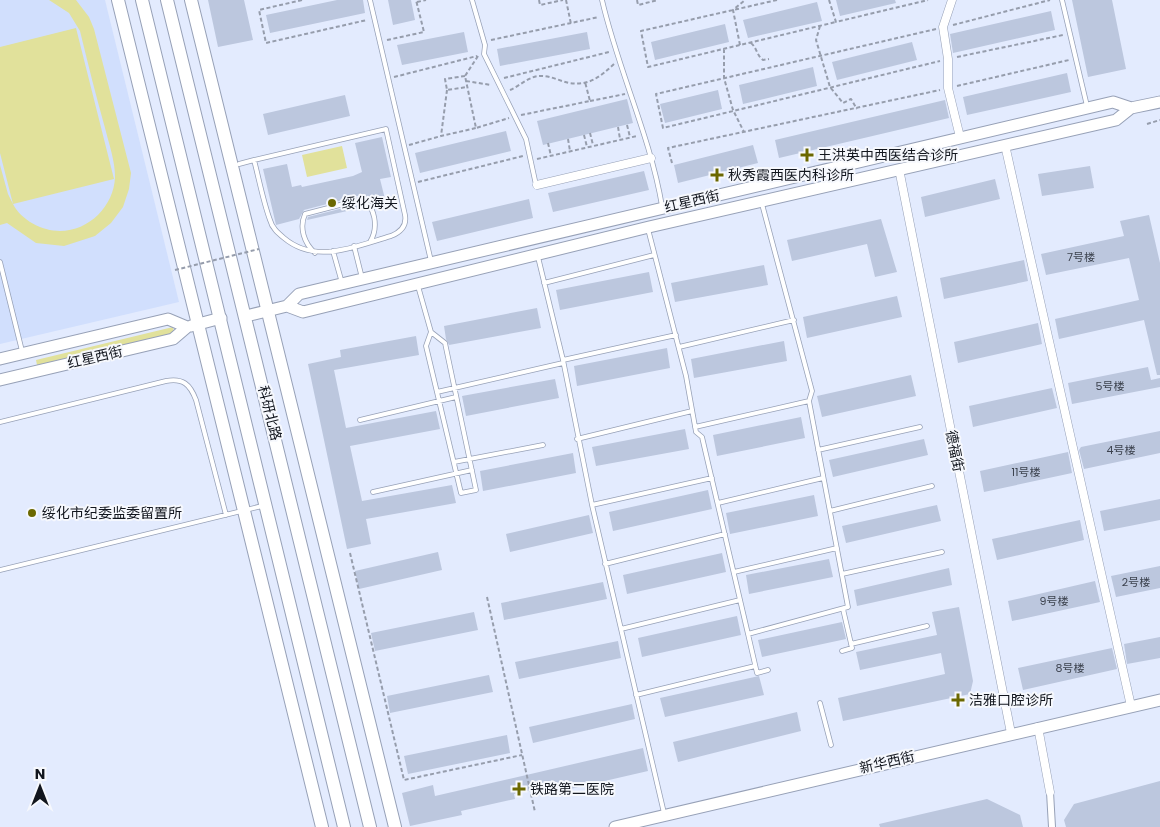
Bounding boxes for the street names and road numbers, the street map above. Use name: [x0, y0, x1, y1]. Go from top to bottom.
street label: 红星西街: [662, 185, 722, 217]
street label: 红星西街: [65, 341, 125, 373]
street label: 科研北路: [254, 383, 286, 443]
street label: 德福街: [941, 428, 969, 474]
street label: 新华西街: [857, 746, 917, 778]

